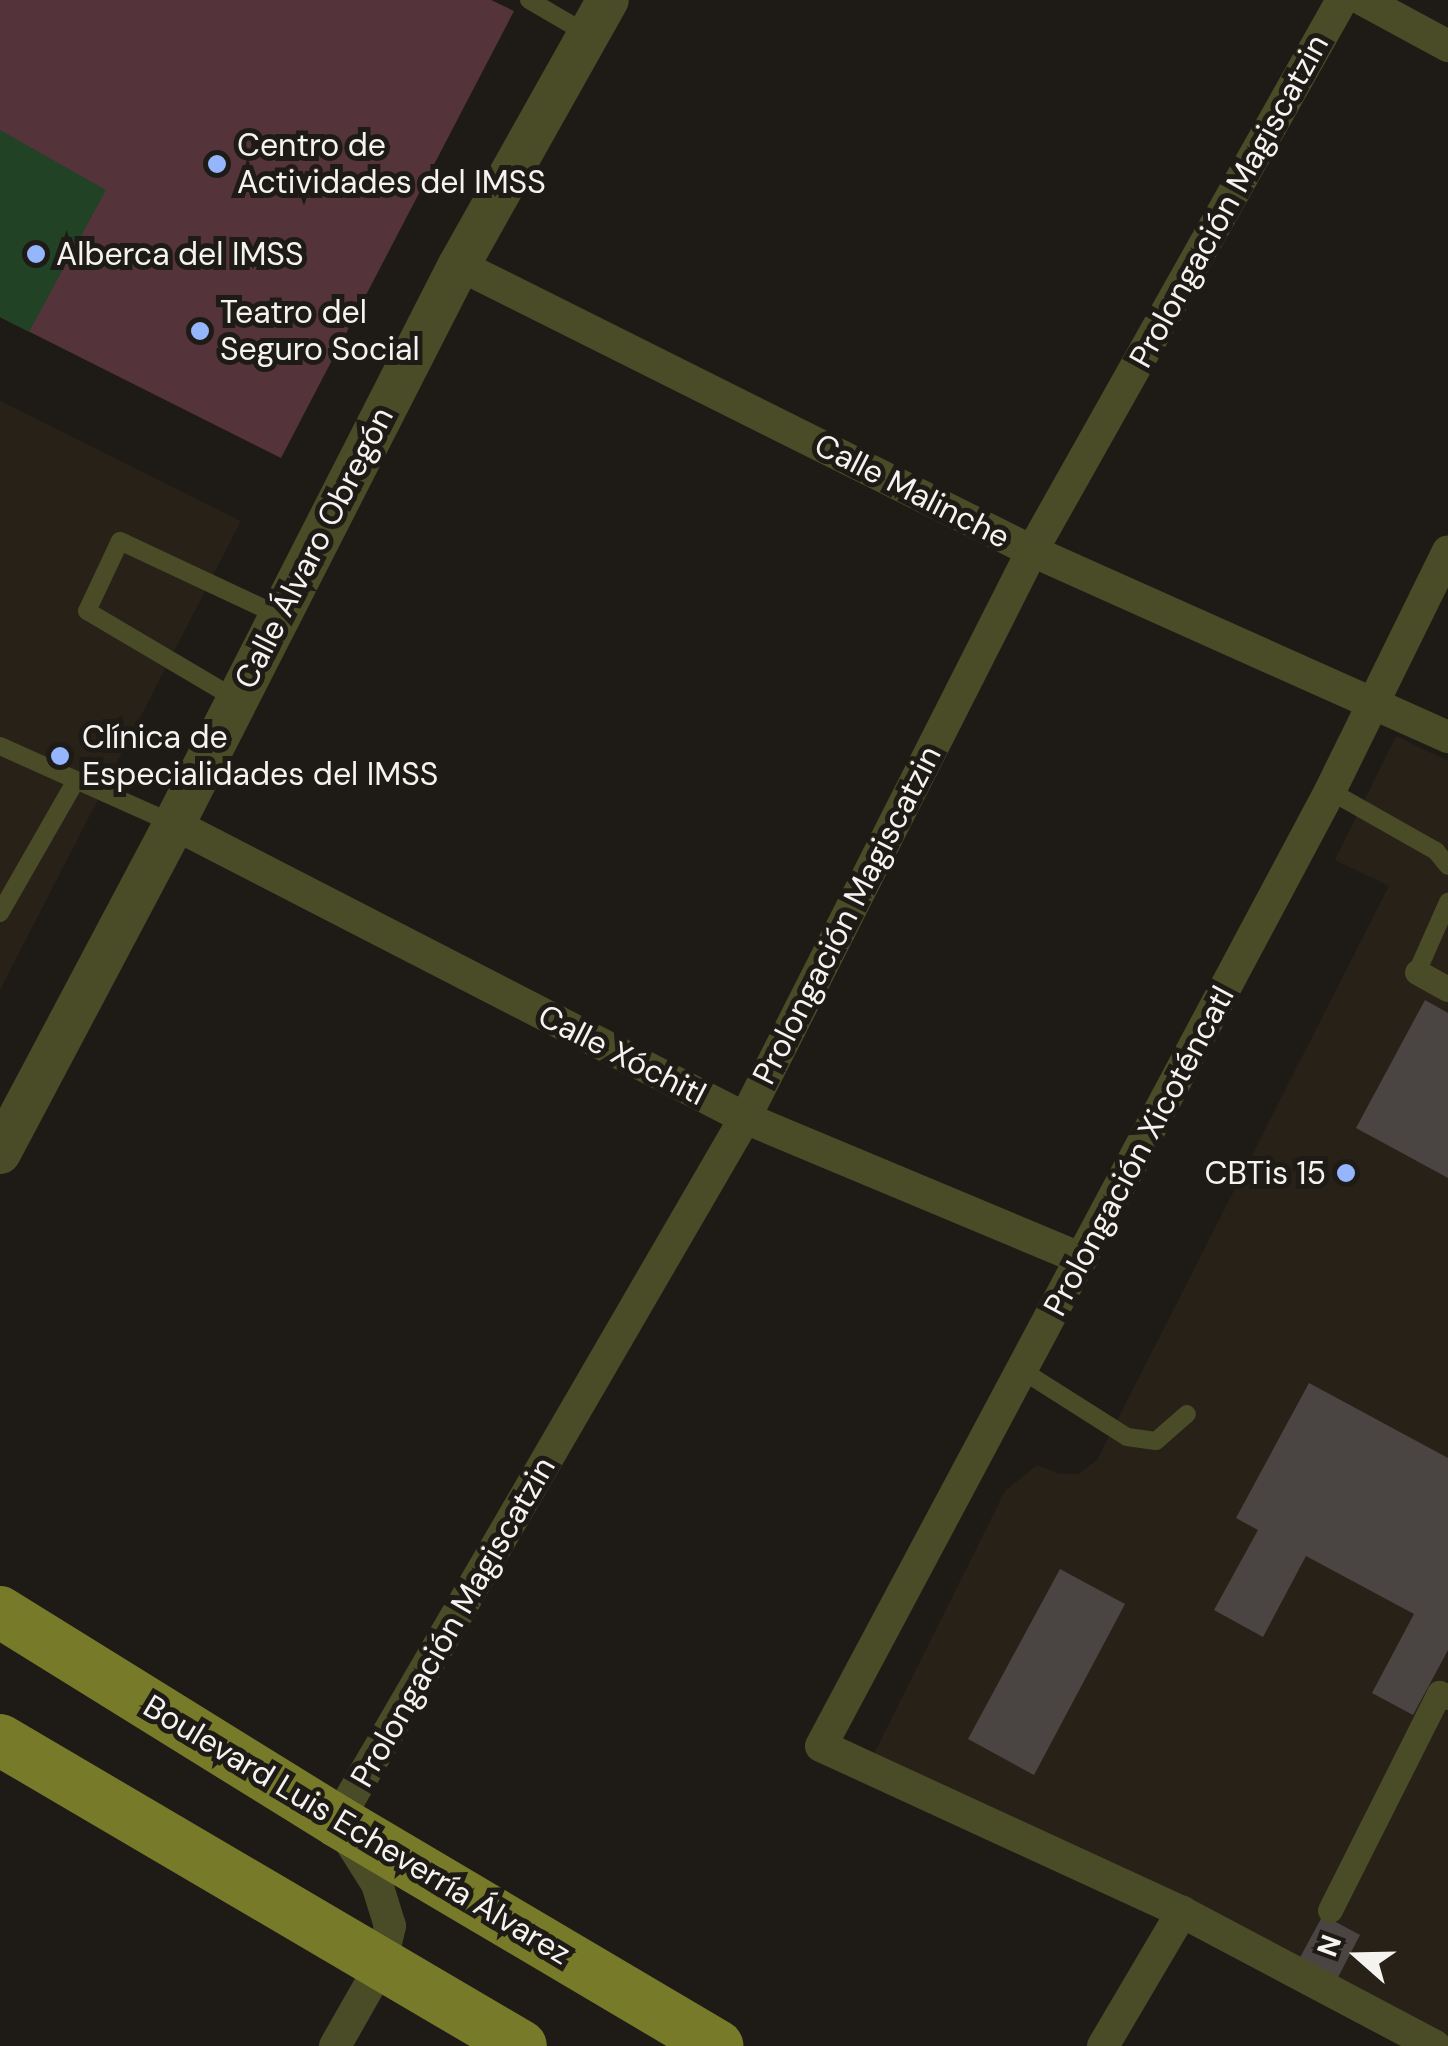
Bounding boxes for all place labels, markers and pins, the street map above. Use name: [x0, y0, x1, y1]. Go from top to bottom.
place label: Centro de Actividades del IMSS: [237, 127, 546, 202]
marker: Centro de Actividades del IMSS: [206, 153, 228, 175]
place label: Alberca del IMSS: [56, 235, 303, 273]
marker: Alberca del IMSS: [25, 243, 47, 265]
place label: Teatro del Seguro Social: [220, 294, 420, 369]
marker: Teatro del Seguro Social: [189, 320, 211, 342]
place label: Clínica de Especialidades del IMSS: [82, 719, 438, 794]
marker: Clínica de Especialidades del IMSS: [47, 743, 73, 769]
place label: CBTis 15: [1205, 1154, 1326, 1192]
marker: CBTis 15: [1335, 1162, 1357, 1184]

